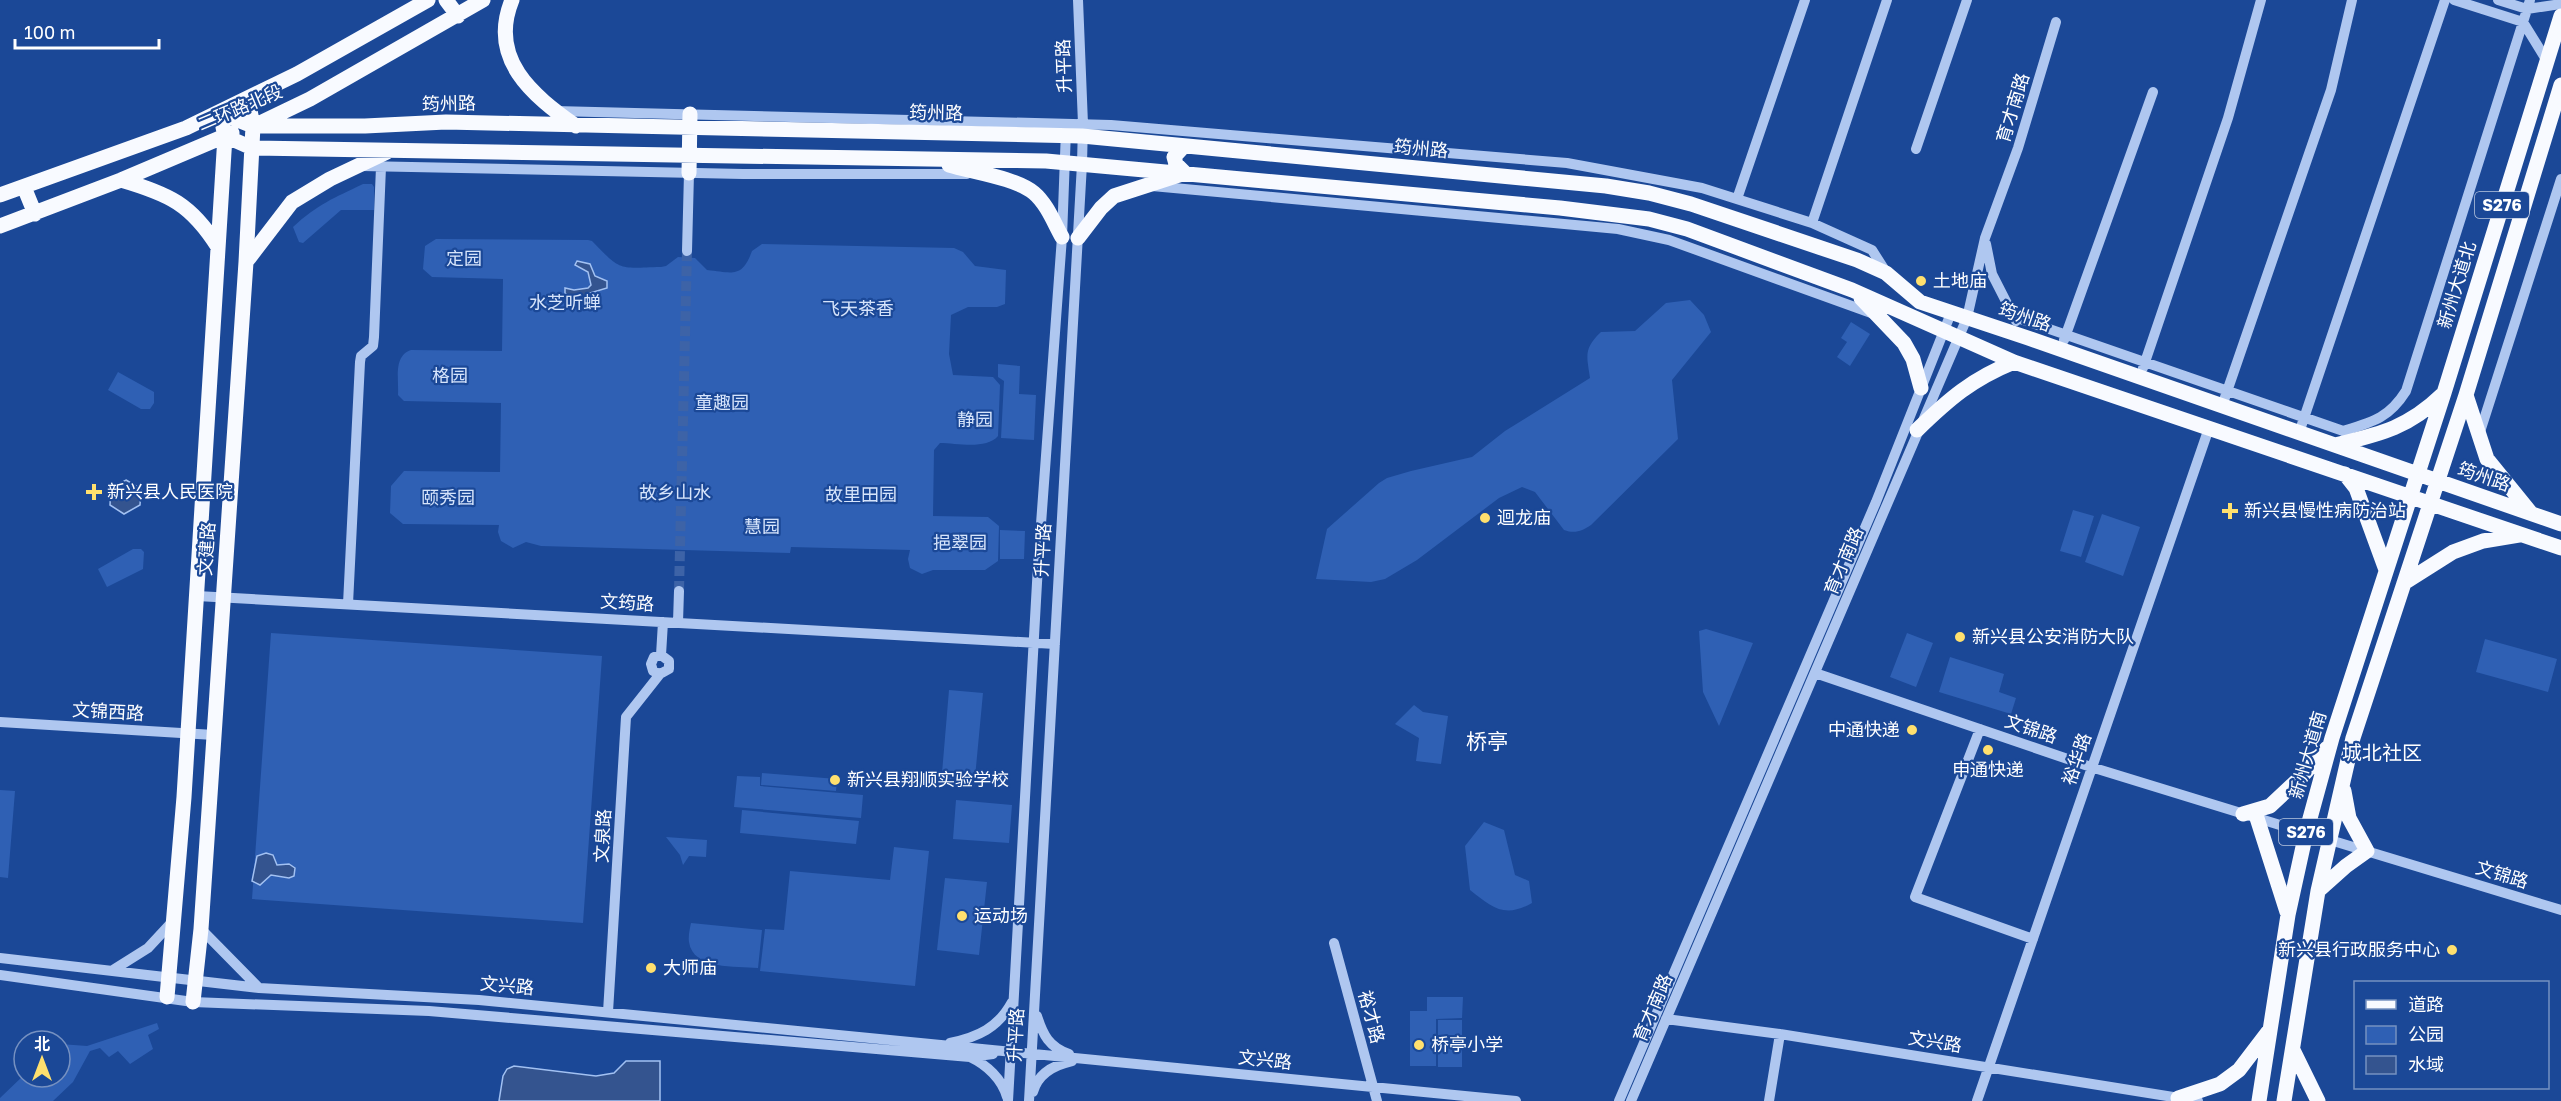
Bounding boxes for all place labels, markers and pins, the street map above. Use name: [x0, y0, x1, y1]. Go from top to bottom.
place label: 土地庙: [1933, 269, 1987, 291]
marker: 土地庙: [1914, 274, 1928, 288]
place label: 新兴县人民医院: [107, 480, 233, 502]
marker: 新兴县人民医院: [85, 483, 103, 501]
place label: 新兴县慢性病防治站: [2244, 499, 2406, 521]
marker: 新兴县慢性病防治站: [2221, 502, 2239, 520]
place label: 迴龙庙: [1497, 506, 1551, 528]
marker: 迴龙庙: [1478, 511, 1492, 525]
place label: 新兴县公安消防大队: [1972, 625, 2134, 647]
marker: 新兴县公安消防大队: [1953, 630, 1967, 644]
place label: 中通快递: [1828, 718, 1900, 740]
marker: 中通快递: [1905, 723, 1919, 737]
marker: 申通快递: [1981, 743, 1995, 757]
place label: 申通快递: [1952, 758, 2024, 780]
place label: 新兴县翔顺实验学校: [847, 768, 1009, 790]
marker: 新兴县翔顺实验学校: [828, 773, 842, 787]
place label: 运动场: [974, 904, 1028, 926]
marker: 运动场: [955, 909, 969, 923]
place label: 新兴县行政服务中心: [2278, 938, 2440, 960]
marker: 新兴县行政服务中心: [2445, 943, 2459, 957]
place label: 大师庙: [663, 956, 717, 978]
marker: 大师庙: [644, 961, 658, 975]
place label: 桥亭小学: [1431, 1033, 1503, 1055]
marker: 桥亭小学: [1412, 1038, 1426, 1052]

